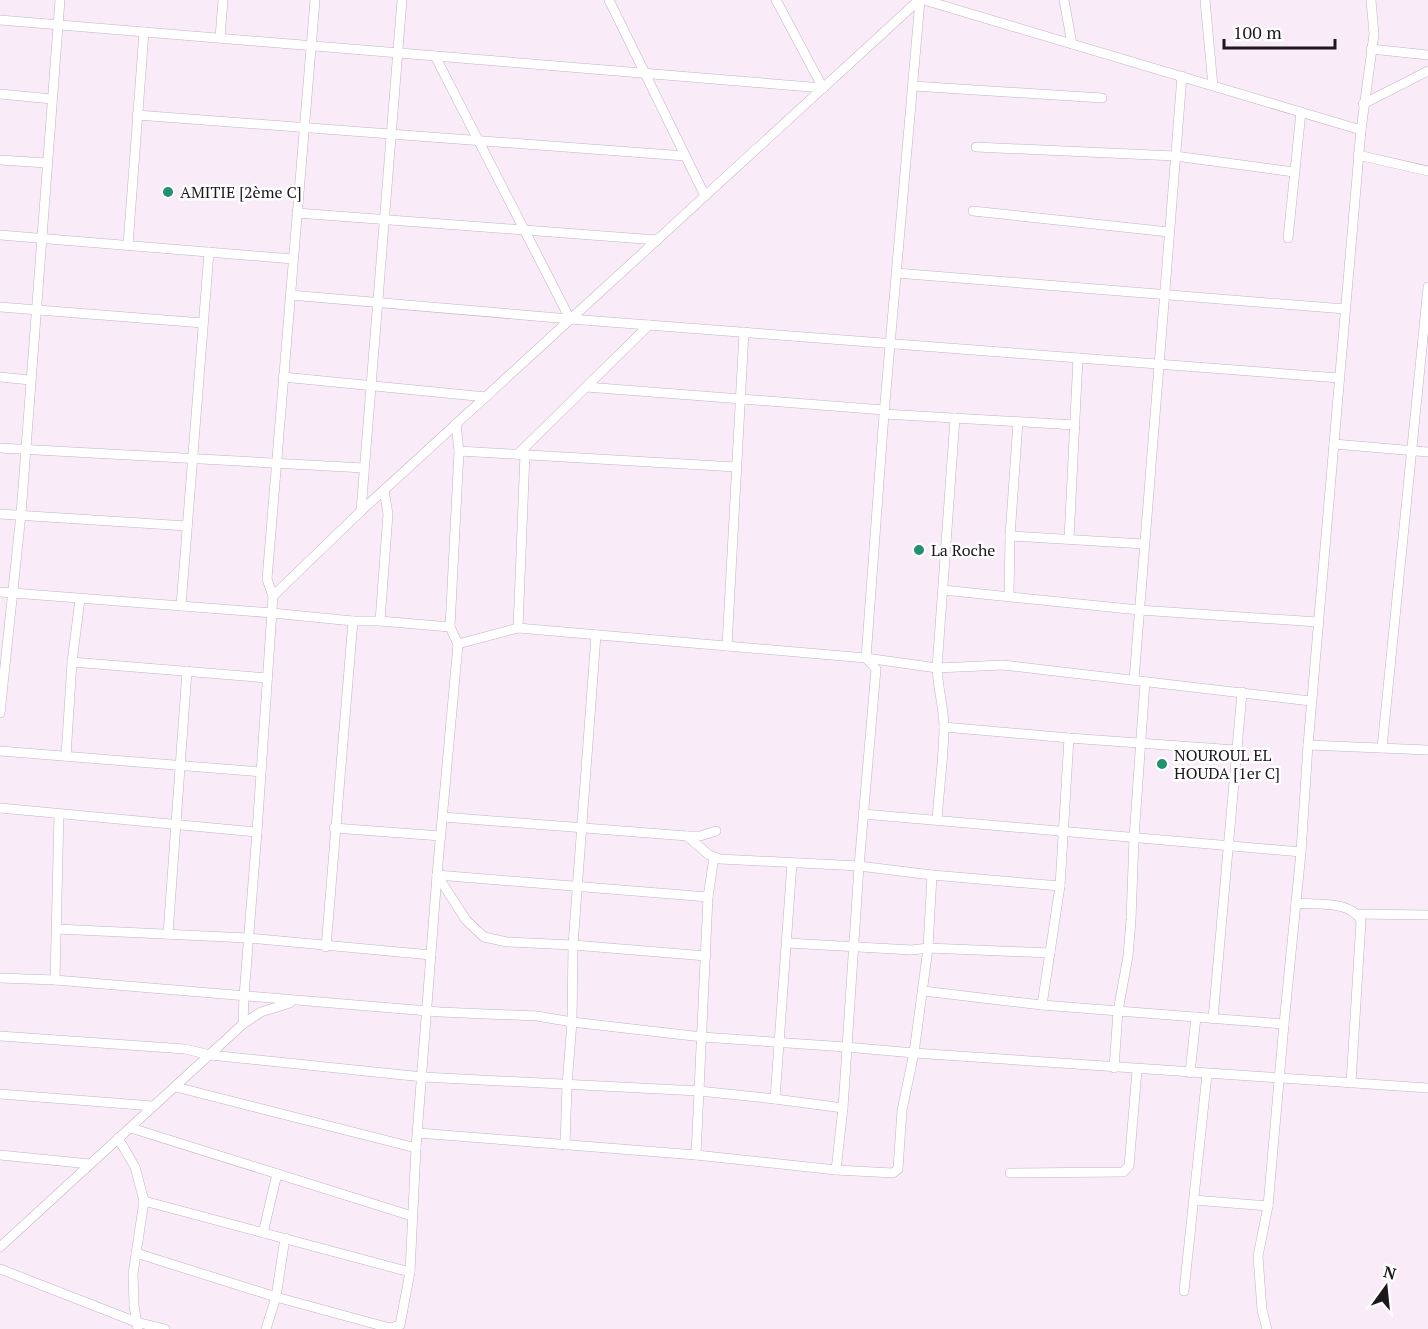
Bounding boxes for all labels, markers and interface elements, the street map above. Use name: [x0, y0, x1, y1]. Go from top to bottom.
scale bar: [1224, 12, 1335, 50]
text: 100 m: [1233, 20, 1282, 44]
place label: AMITIE [2ème C]: [180, 181, 302, 203]
marker: AMITIE [2ème C]: [161, 185, 175, 199]
place label: La Roche: [931, 539, 995, 561]
marker: La Roche: [912, 543, 926, 557]
place label: NOUROUL EL HOUDA [1er C]: [1174, 744, 1280, 784]
marker: NOUROUL EL HOUDA [1er C]: [1155, 757, 1169, 771]
north arrow: [1356, 1257, 1416, 1317]
text: N: [1381, 1260, 1399, 1285]

